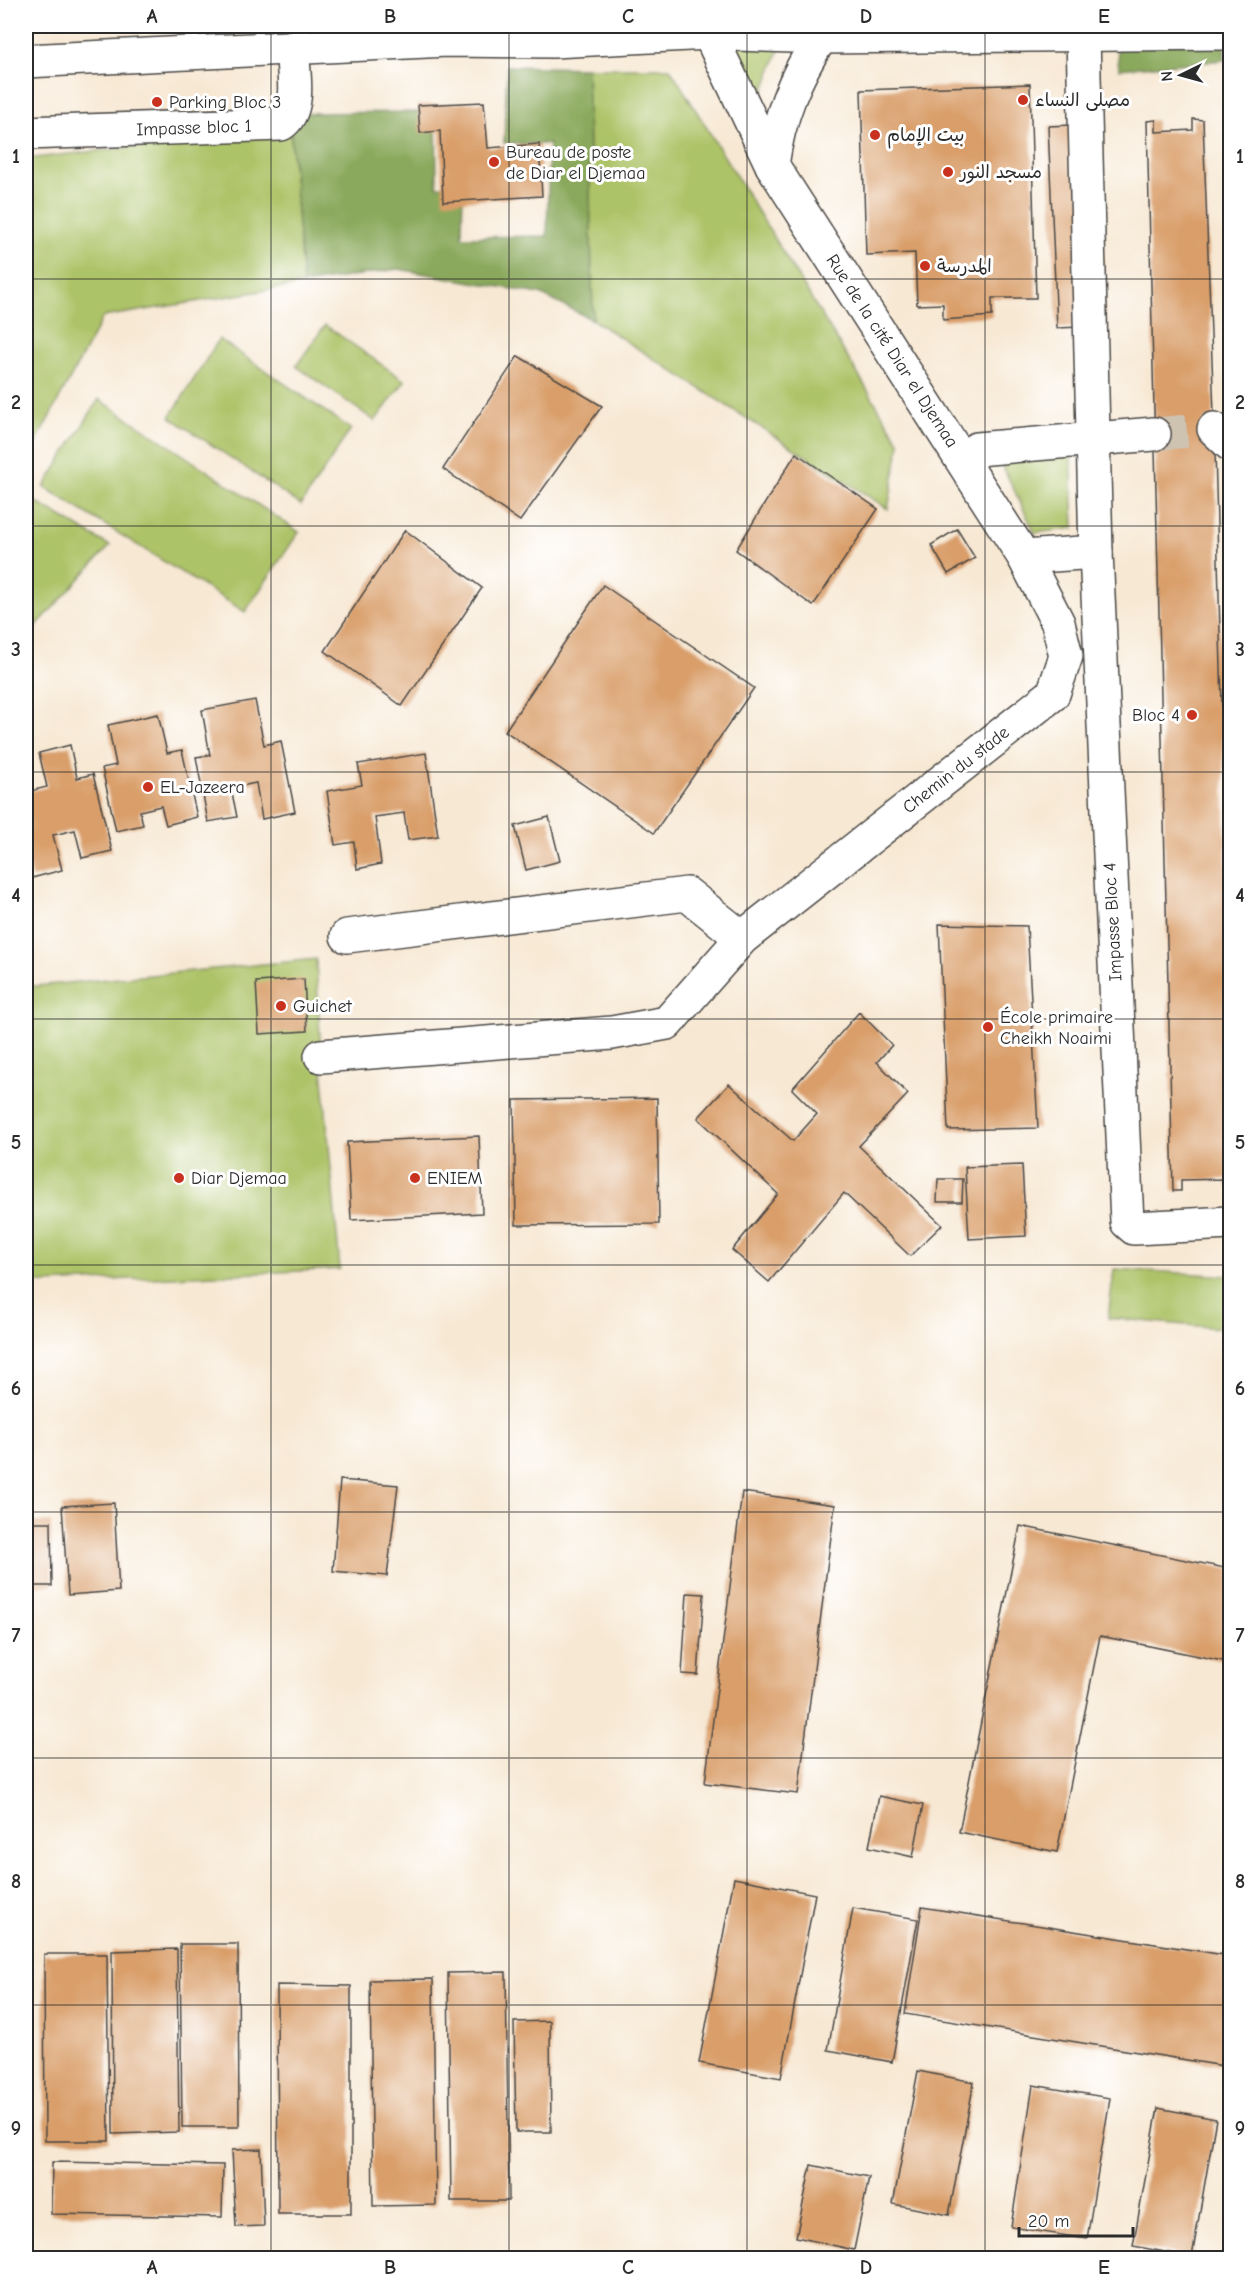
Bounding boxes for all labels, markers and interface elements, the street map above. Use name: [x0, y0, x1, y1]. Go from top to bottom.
text: A: [146, 5, 158, 28]
text: B: [384, 5, 396, 28]
text: C: [622, 5, 634, 28]
text: D: [860, 5, 872, 28]
text: E: [1098, 5, 1110, 28]
north arrow: [1151, 45, 1211, 105]
text: N: [1158, 70, 1176, 82]
place label: مصلى النساء: [1035, 90, 1130, 111]
place label: Parking Bloc 3: [169, 92, 281, 113]
marker: مصلى النساء: [1016, 93, 1030, 107]
marker: Parking Bloc 3: [150, 95, 164, 109]
street label: Impasse bloc 1: [136, 115, 252, 141]
place label: بيت الإمام: [887, 125, 965, 149]
marker: بيت الإمام: [868, 128, 882, 142]
place label: Bureau de poste de Diar el Djemaa: [506, 142, 645, 184]
text: 1: [12, 145, 20, 168]
text: 1: [1236, 145, 1244, 168]
marker: Bureau de poste de Diar el Djemaa: [487, 155, 501, 169]
place label: مسجد النور: [958, 162, 1042, 184]
marker: مسجد النور: [941, 165, 955, 179]
street label: Rue de la cité Diar el Djemaa: [822, 250, 962, 452]
place label: المدرسة: [937, 256, 992, 277]
marker: المدرسة: [918, 259, 932, 273]
text: 2: [11, 391, 21, 414]
text: 2: [1235, 391, 1245, 414]
text: 3: [11, 638, 21, 661]
text: 3: [1235, 638, 1245, 661]
place label: Bloc 4: [1132, 705, 1180, 726]
marker: Bloc 4: [1185, 708, 1199, 722]
street label: Chemin du stade: [899, 722, 1013, 818]
place label: EL-Jazeera: [160, 777, 245, 798]
marker: EL-Jazeera: [141, 780, 155, 794]
street label: Impasse Bloc 4: [1099, 862, 1127, 982]
text: 4: [11, 884, 21, 907]
text: 4: [1235, 884, 1245, 907]
place label: Guichet: [293, 996, 353, 1017]
marker: Guichet: [274, 999, 288, 1013]
place label: École primaire Cheikh Noaimi: [1000, 1006, 1113, 1049]
marker: École primaire Cheikh Noaimi: [981, 1020, 995, 1034]
text: 5: [11, 1131, 21, 1154]
text: 5: [1235, 1131, 1245, 1154]
place label: Diar Djemaa: [191, 1168, 287, 1189]
place label: ENIEM: [427, 1168, 483, 1189]
marker: Diar Djemaa: [172, 1171, 186, 1185]
marker: ENIEM: [408, 1171, 422, 1185]
text: 6: [11, 1377, 21, 1400]
text: 6: [1235, 1377, 1245, 1400]
text: 7: [12, 1624, 21, 1647]
text: 7: [1236, 1624, 1245, 1647]
text: 8: [11, 1870, 21, 1893]
text: 8: [1235, 1870, 1245, 1893]
text: 9: [11, 2117, 21, 2140]
text: 9: [1235, 2117, 1245, 2140]
scale bar: [1019, 2200, 1133, 2238]
text: 20 m: [1028, 2211, 1069, 2232]
text: A: [146, 2256, 158, 2279]
text: B: [384, 2256, 396, 2279]
text: C: [622, 2256, 634, 2279]
text: D: [860, 2256, 872, 2279]
text: E: [1098, 2256, 1110, 2279]

